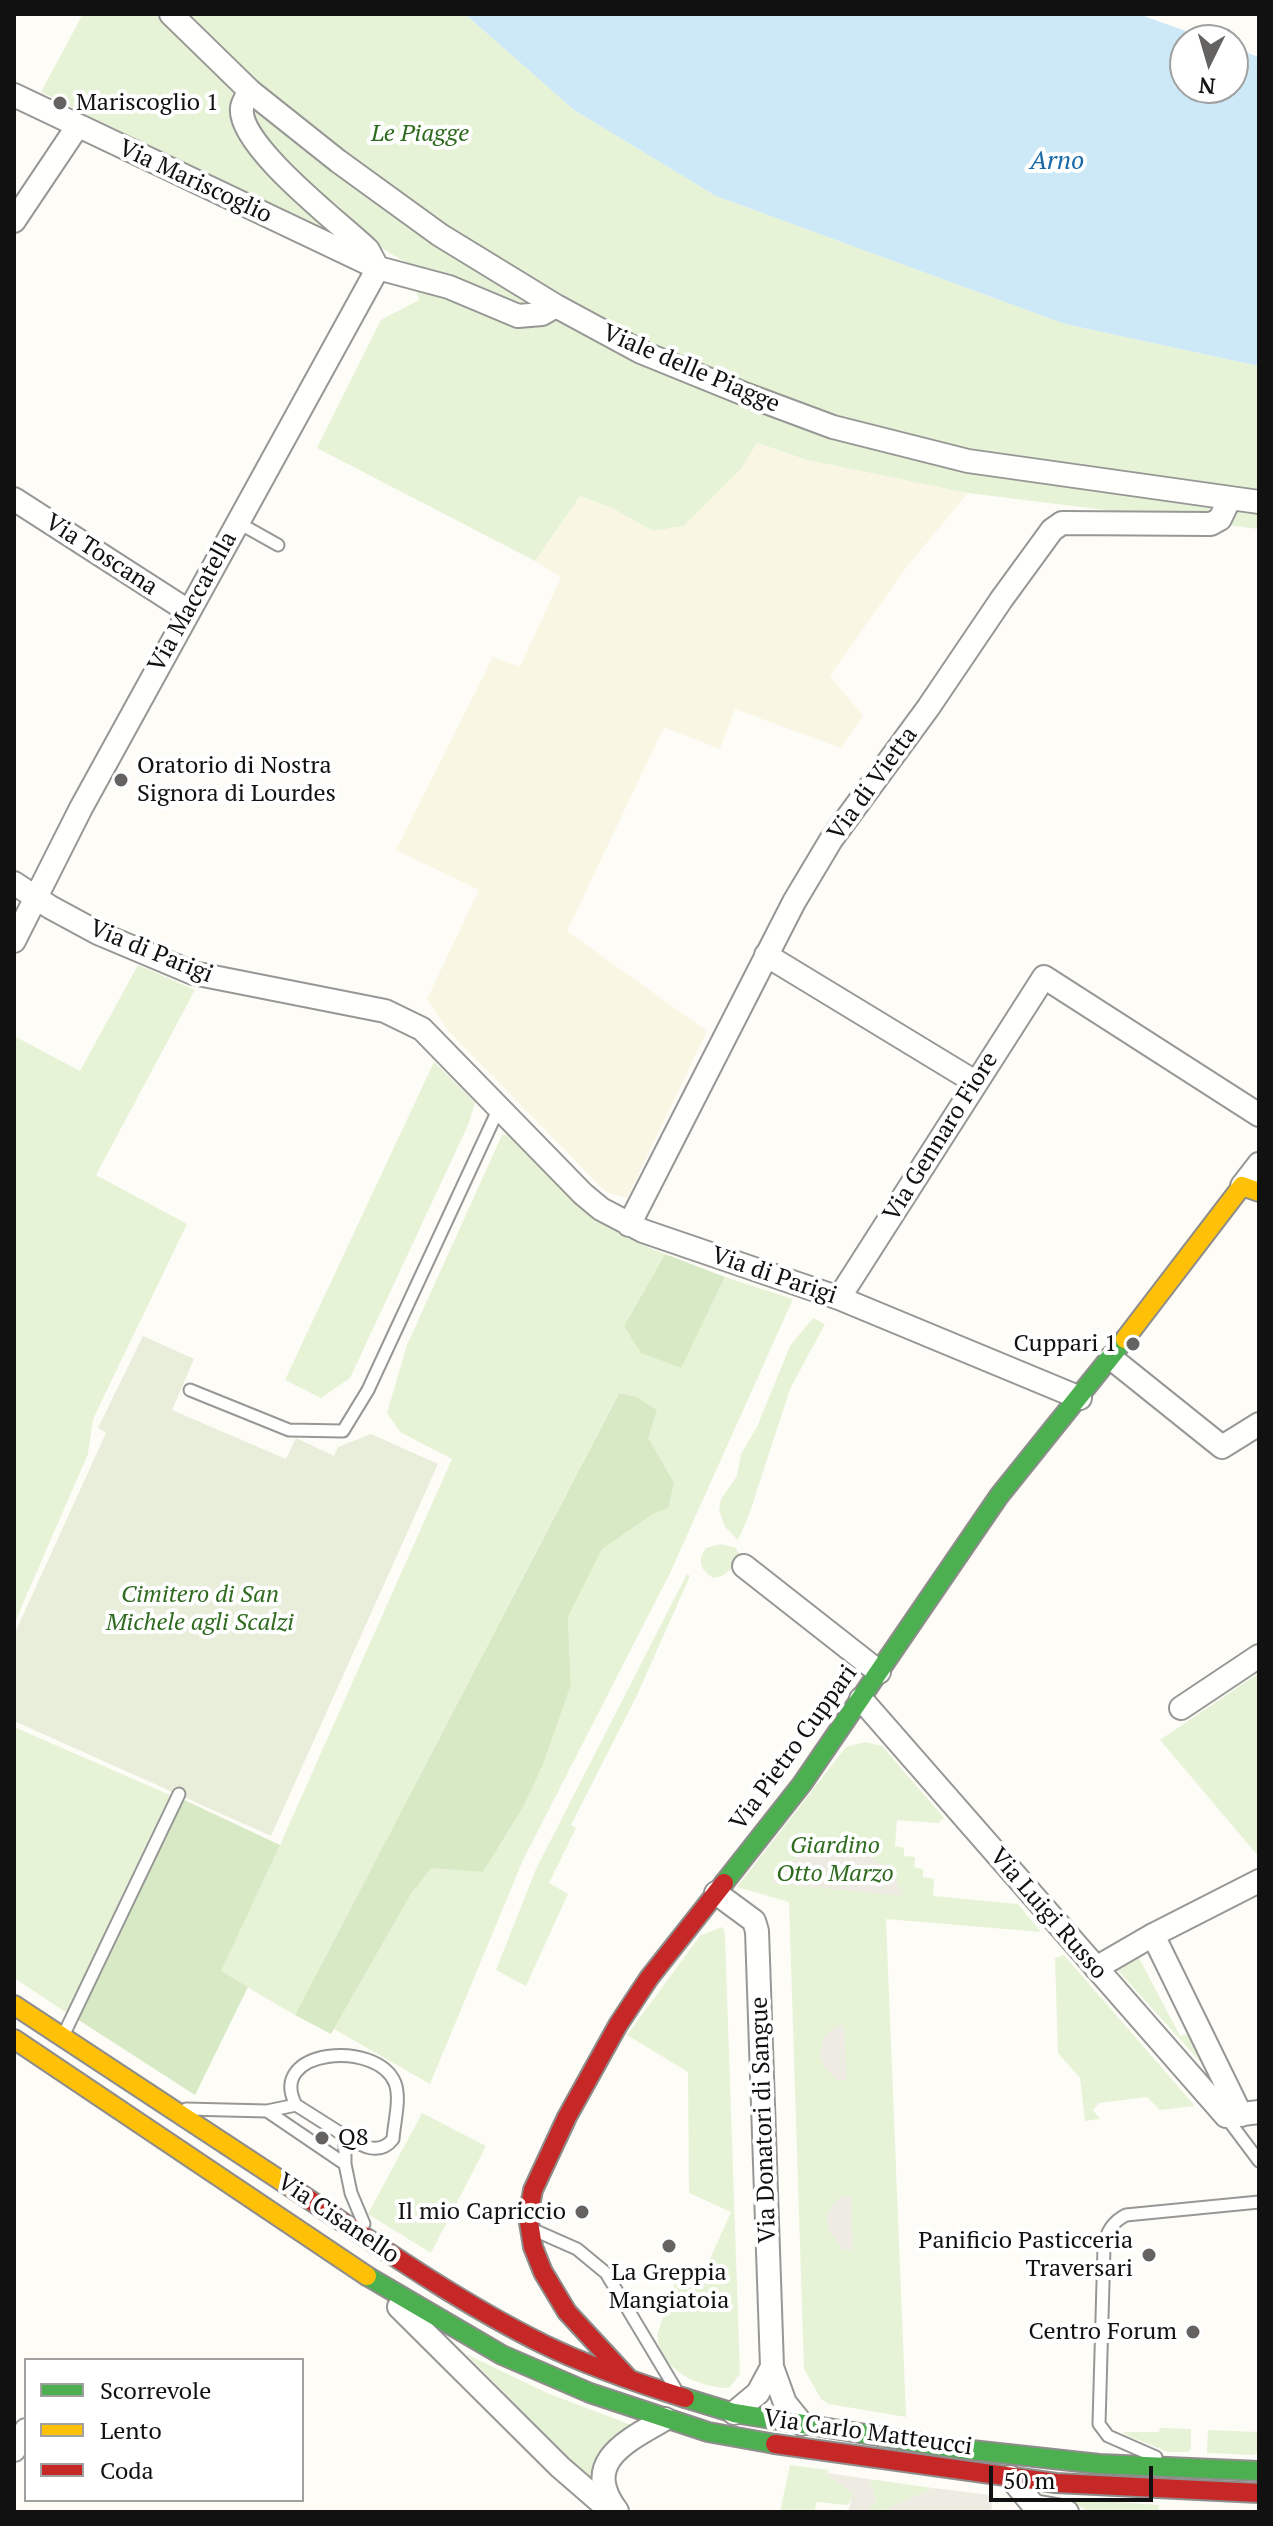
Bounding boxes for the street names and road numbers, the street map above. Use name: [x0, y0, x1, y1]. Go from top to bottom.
street label: Via Mariscoglio: [114, 134, 276, 230]
street label: Viale delle Piagge: [598, 319, 784, 419]
street label: Via Toscana: [39, 508, 163, 602]
street label: Via Maccatella: [143, 527, 243, 677]
street label: Via di Vietta: [822, 722, 924, 846]
street label: Via di Parigi: [85, 914, 217, 990]
street label: Via Gennaro Fiore: [877, 1047, 1005, 1227]
street label: Via di Parigi: [708, 1241, 840, 1311]
street label: Via Pietro Cuppari: [724, 1660, 864, 1836]
street label: Via Luigi Russo: [983, 1842, 1113, 1986]
street label: Via Donatori di Sangue: [745, 1996, 783, 2244]
street label: Via Cisanello: [272, 2168, 404, 2270]
street label: Via Carlo Matteucci: [762, 2404, 974, 2462]

